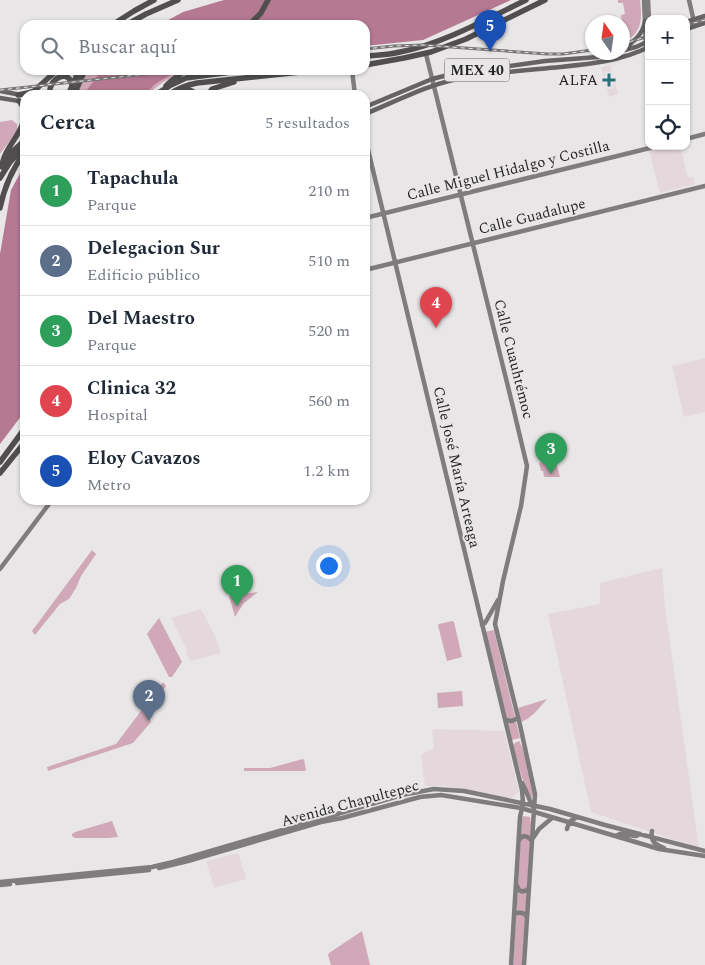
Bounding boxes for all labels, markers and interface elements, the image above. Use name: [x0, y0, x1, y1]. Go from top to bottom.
pin: 5: [474, 10, 506, 51]
north arrow: [585, 15, 630, 60]
map controls: [645, 15, 690, 150]
button: +: [645, 15, 690, 60]
search box: [20, 20, 370, 75]
text: Buscar aquí: [78, 33, 177, 62]
icon: search: [38, 34, 66, 62]
road number: MEX 40: [444, 58, 510, 82]
button: −: [645, 60, 690, 105]
place label: ALFA: [558, 69, 598, 92]
marker: ALFA: [602, 73, 616, 87]
button: locate: [645, 105, 690, 150]
text: Cerca: [40, 107, 95, 139]
text: 5 resultados: [265, 111, 350, 135]
street label: Calle Miguel Hidalgo y Costilla: [404, 134, 613, 207]
text: Tapachula: [87, 164, 179, 193]
text: 1: [52, 179, 60, 203]
text: 210 m: [308, 179, 350, 203]
street label: Calle Guadalupe: [476, 192, 588, 241]
text: Parque: [87, 193, 137, 217]
text: Delegacion Sur: [87, 234, 220, 263]
text: 2: [52, 249, 60, 273]
text: 510 m: [308, 249, 350, 273]
text: Edificio público: [87, 263, 200, 287]
pin: 4: [420, 287, 452, 328]
street label: Calle Cuauhtémoc: [488, 297, 540, 421]
text: Del Maestro: [87, 304, 195, 333]
text: 3: [52, 319, 60, 343]
text: 520 m: [308, 319, 350, 343]
text: Parque: [87, 333, 137, 357]
text: Clinica 32: [87, 374, 176, 403]
street label: Calle José María Arteaga: [427, 384, 486, 551]
text: 4: [52, 389, 60, 413]
text: 560 m: [308, 389, 350, 413]
text: Hospital: [87, 403, 148, 427]
pin: 3: [535, 433, 567, 474]
text: Eloy Cavazos: [87, 444, 201, 473]
text: 5: [52, 459, 60, 483]
text: 1.2 km: [303, 459, 350, 483]
text: Metro: [87, 473, 131, 497]
your location: [316, 553, 342, 579]
pin: 1: [221, 565, 253, 606]
pin: 2: [133, 680, 165, 721]
street label: Avenida Chapultepec: [279, 774, 422, 833]

